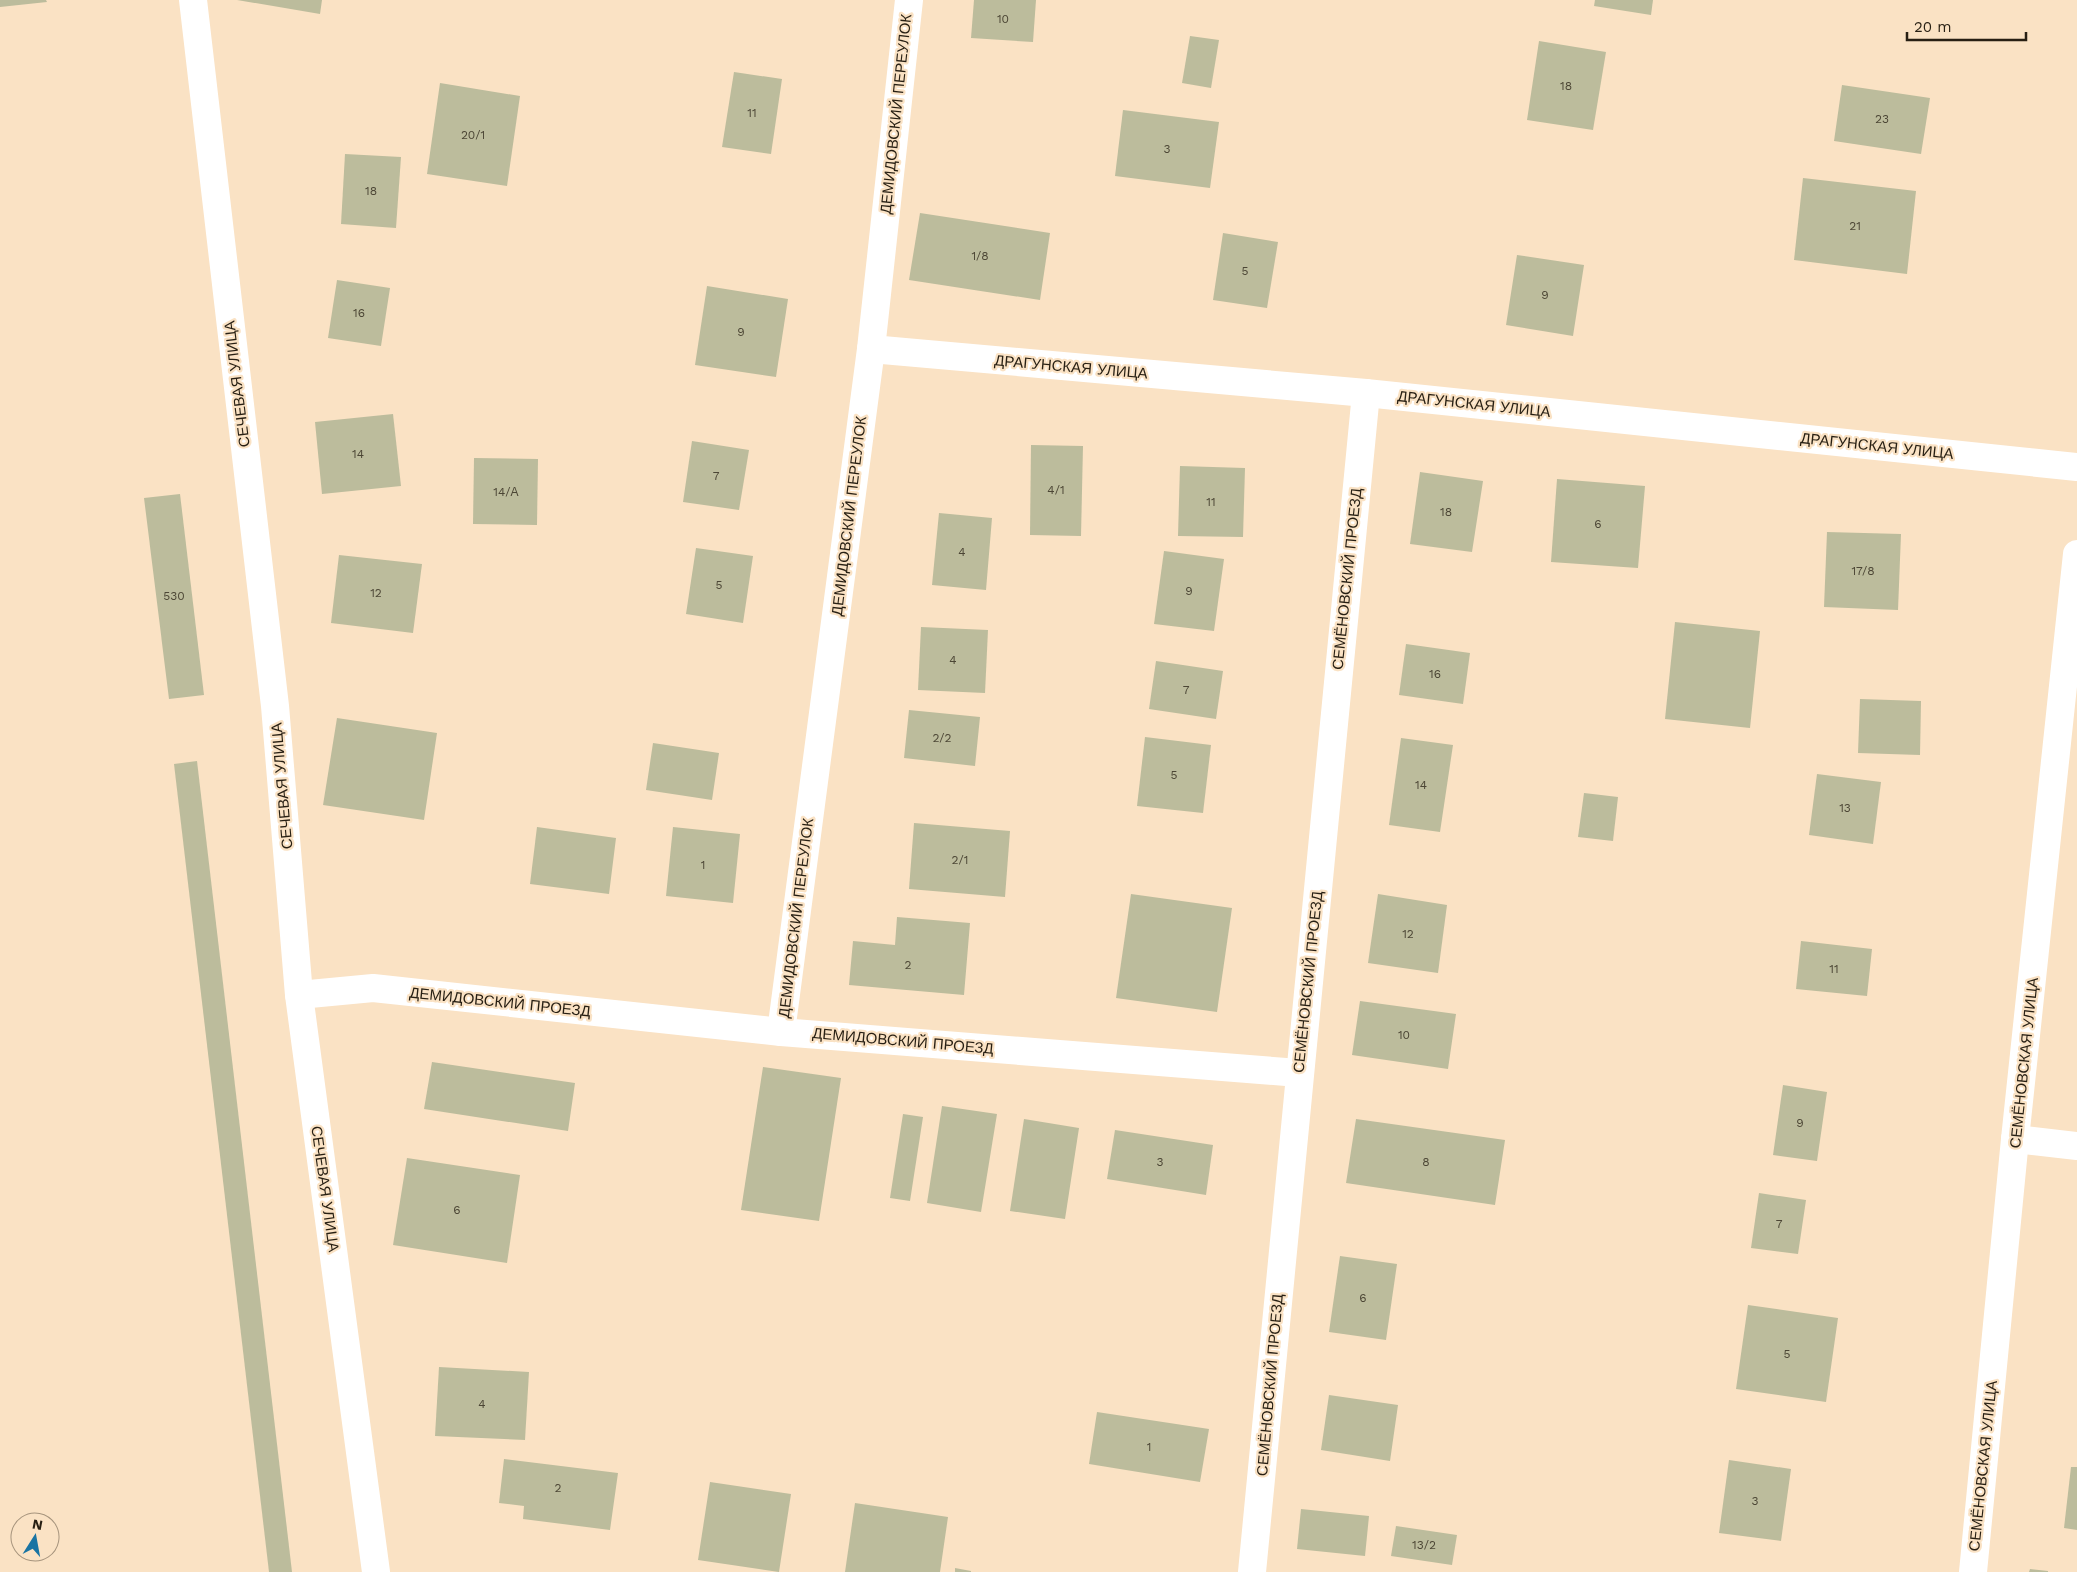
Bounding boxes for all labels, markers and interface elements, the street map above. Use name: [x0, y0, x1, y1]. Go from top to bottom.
scale bar: [1907, 10, 2026, 42]
house number: 10: [997, 12, 1009, 26]
street label: ДЕМИДОВСКИЙ ПЕРЕУЛОК: [877, 13, 915, 215]
text: 20 m: [1914, 18, 1952, 36]
house number: 18: [1560, 79, 1572, 93]
house number: 11: [747, 106, 757, 120]
house number: 23: [1875, 112, 1889, 126]
house number: 20/1: [461, 128, 485, 142]
house number: 3: [1164, 142, 1171, 156]
house number: 18: [365, 184, 377, 198]
house number: 21: [1849, 219, 1861, 233]
house number: 1/8: [971, 249, 989, 263]
house number: 5: [1242, 264, 1249, 278]
house number: 9: [1541, 288, 1549, 302]
house number: 16: [353, 306, 365, 320]
street label: СЕЧЕВАЯ УЛИЦА: [220, 320, 254, 448]
house number: 9: [737, 325, 745, 339]
street label: ДРАГУНСКАЯ УЛИЦА: [994, 351, 1148, 383]
street label: ДРАГУНСКАЯ УЛИЦА: [1397, 387, 1551, 421]
street label: ДЕМИДОВСКИЙ ПЕРЕУЛОК: [828, 415, 870, 617]
street label: ДРАГУНСКАЯ УЛИЦА: [1800, 429, 1954, 463]
house number: 14: [352, 447, 364, 461]
house number: 7: [713, 469, 720, 483]
house number: 4/1: [1047, 483, 1065, 497]
house number: 14/А: [493, 485, 519, 499]
street label: СЕМЁНОВСКИЙ ПРОЕЗД: [1329, 487, 1365, 671]
house number: 11: [1206, 495, 1216, 509]
house number: 18: [1440, 505, 1452, 519]
house number: 6: [1594, 517, 1602, 531]
house number: 4: [958, 545, 966, 559]
house number: 17/8: [1851, 564, 1875, 578]
house number: 5: [716, 578, 723, 592]
house number: 9: [1185, 584, 1193, 598]
house number: 12: [370, 586, 382, 600]
house number: 530: [163, 589, 185, 603]
house number: 4: [949, 653, 957, 667]
house number: 16: [1429, 667, 1441, 681]
house number: 7: [1183, 683, 1190, 697]
street label: СЕЧЕВАЯ УЛИЦА: [267, 722, 297, 850]
house number: 2/2: [932, 731, 952, 745]
house number: 5: [1171, 768, 1178, 782]
house number: 14: [1415, 778, 1427, 792]
house number: 13: [1839, 801, 1851, 815]
street label: ДЕМИДОВСКИЙ ПЕРЕУЛОК: [775, 817, 817, 1019]
house number: 2/1: [952, 853, 968, 867]
house number: 1: [701, 858, 705, 872]
street label: СЕМЁНОВСКИЙ ПРОЕЗД: [1290, 890, 1326, 1074]
house number: 12: [1402, 927, 1414, 941]
house number: 2: [905, 958, 912, 972]
house number: 11: [1829, 962, 1839, 976]
street label: СЕМЁНОВСКАЯ УЛИЦА: [2006, 977, 2042, 1149]
street label: ДЕМИДОВСКИЙ ПРОЕЗД: [409, 984, 591, 1020]
street label: ДЕМИДОВСКИЙ ПРОЕЗД: [812, 1024, 994, 1058]
house number: 10: [1398, 1028, 1410, 1042]
house number: 9: [1796, 1116, 1804, 1130]
street label: СЕЧЕВАЯ УЛИЦА: [307, 1125, 343, 1253]
house number: 3: [1157, 1155, 1164, 1169]
house number: 8: [1422, 1155, 1430, 1169]
house number: 6: [453, 1203, 461, 1217]
house number: 7: [1776, 1217, 1783, 1231]
house number: 6: [1359, 1291, 1367, 1305]
street label: СЕМЁНОВСКИЙ ПРОЕЗД: [1253, 1293, 1287, 1477]
house number: 5: [1784, 1347, 1791, 1361]
street label: СЕМЁНОВСКАЯ УЛИЦА: [1965, 1380, 2001, 1552]
house number: 4: [478, 1397, 486, 1411]
house number: 1: [1147, 1440, 1151, 1454]
house number: 2: [555, 1481, 562, 1495]
house number: 3: [1752, 1494, 1759, 1508]
north arrow: [10, 1512, 60, 1562]
text: N: [31, 1515, 44, 1533]
house number: 13/2: [1412, 1538, 1436, 1552]

